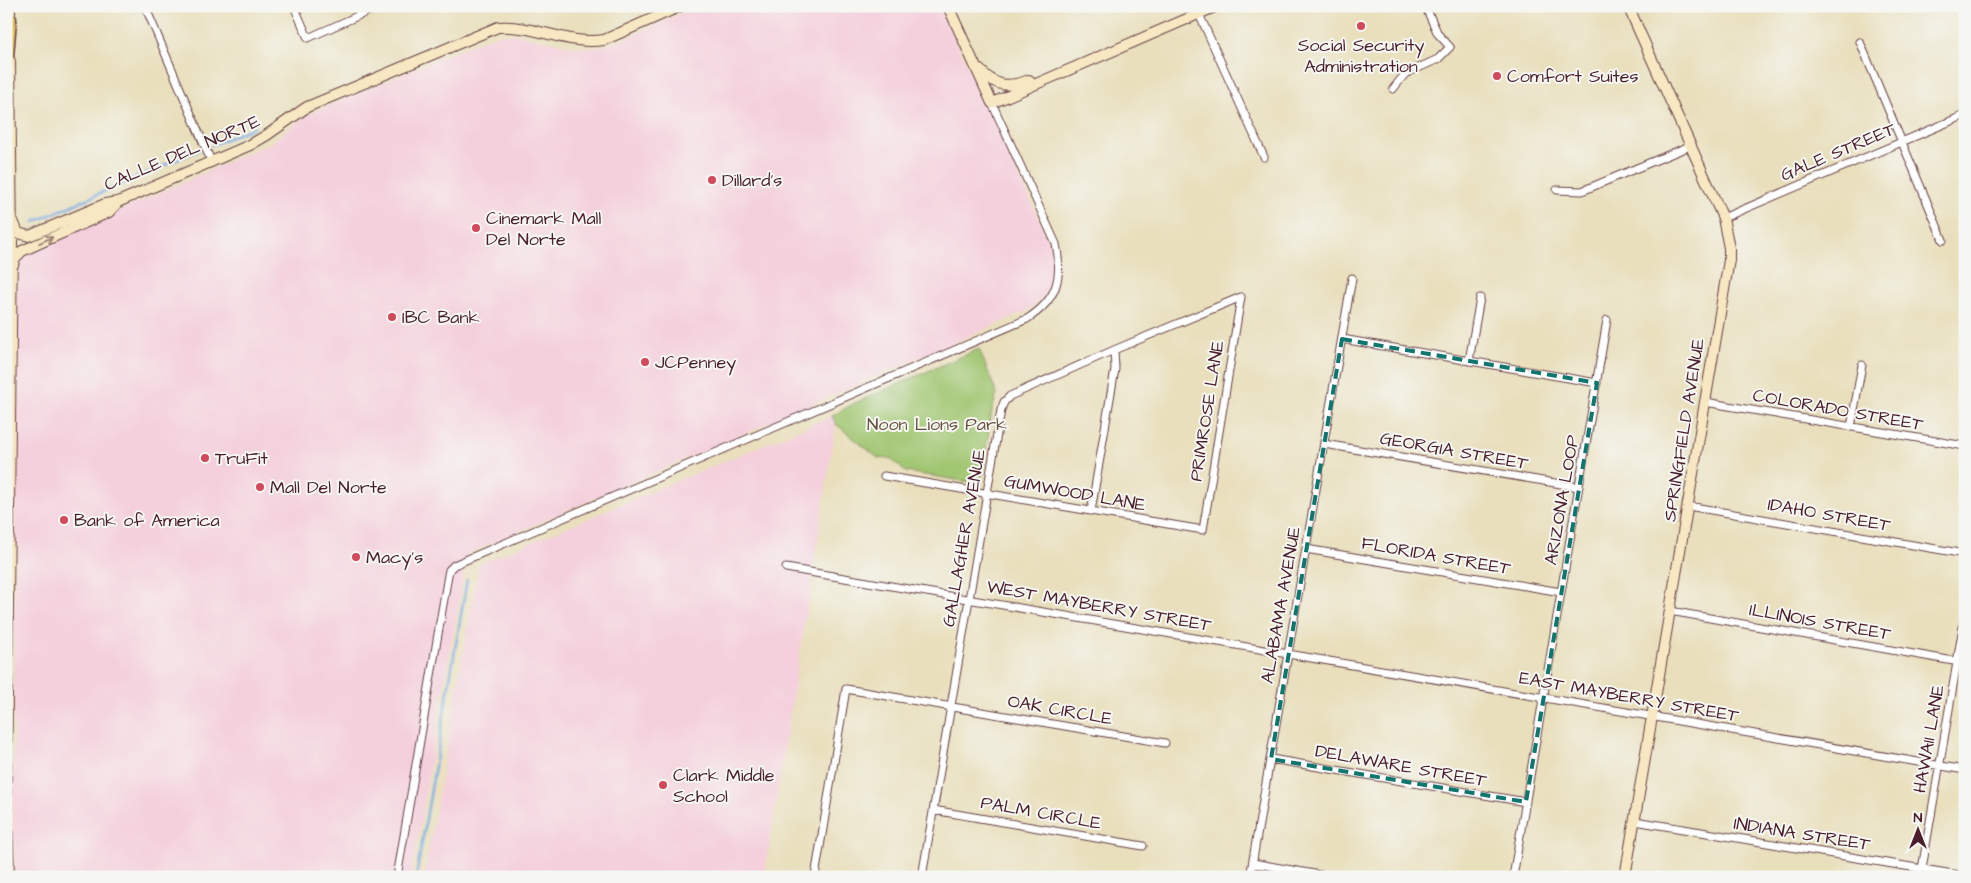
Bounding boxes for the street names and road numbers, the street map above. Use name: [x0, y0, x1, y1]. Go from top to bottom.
street label: CALLE DEL NORTE: [100, 109, 264, 197]
street label: GALE STREET: [1777, 116, 1900, 187]
street label: SPRINGFIELD AVENUE: [1657, 336, 1711, 523]
street label: PRIMROSE LANE: [1184, 338, 1231, 483]
street label: COLORADO STREET: [1751, 383, 1926, 437]
street label: GEORGIA STREET: [1378, 426, 1531, 476]
street label: ARIZONA LOOP: [1538, 433, 1586, 567]
street label: GALLAGHER AVENUE: [936, 447, 992, 629]
street label: GUMWOOD LANE: [1002, 468, 1148, 518]
street label: IDAHO STREET: [1766, 492, 1893, 538]
street label: ALABAMA AVENUE: [1255, 524, 1307, 685]
street label: FLORIDA STREET: [1359, 531, 1513, 582]
street label: WEST MAYBERRY STREET: [985, 574, 1214, 638]
street label: ILLINOIS STREET: [1747, 597, 1894, 647]
street label: EAST MAYBERRY STREET: [1517, 665, 1741, 729]
street label: HAWAII LANE: [1907, 683, 1951, 795]
street label: OAK CIRCLE: [1006, 688, 1115, 732]
street label: DELAWARE STREET: [1313, 739, 1489, 794]
street label: PALM CIRCLE: [979, 790, 1103, 836]
street label: INDIANA STREET: [1732, 811, 1873, 857]

